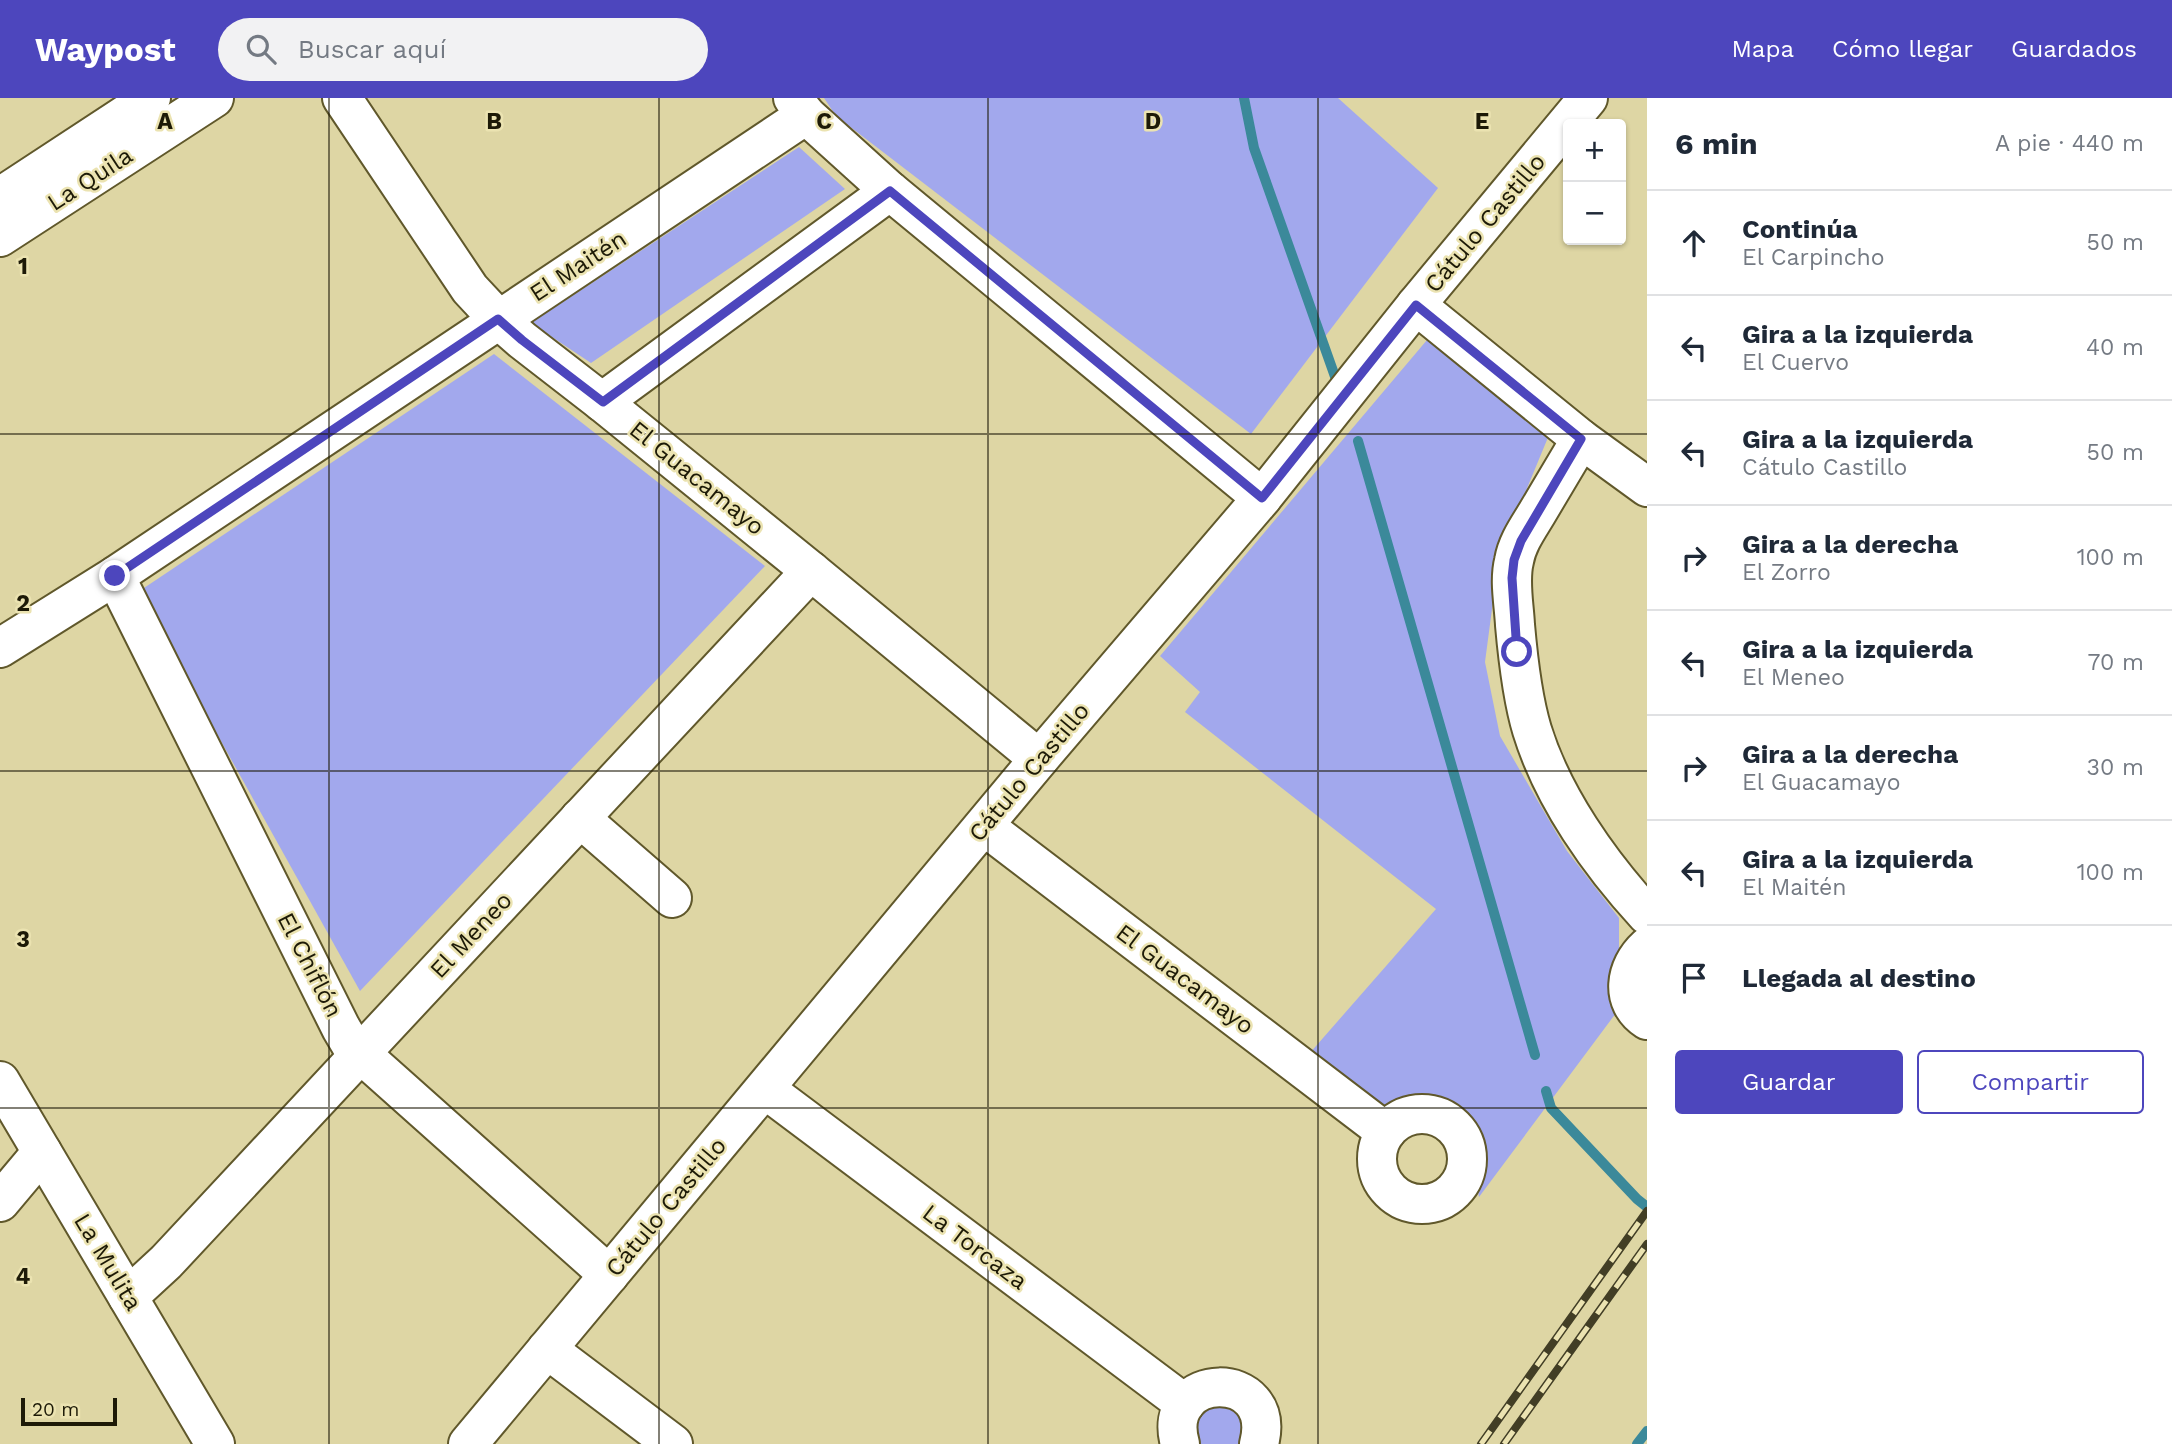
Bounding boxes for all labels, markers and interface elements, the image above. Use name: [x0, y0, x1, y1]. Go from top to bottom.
search box: [218, 18, 708, 81]
text: Waypost: [35, 30, 176, 69]
icon: search: [242, 30, 280, 68]
text: Buscar aquí: [298, 34, 447, 64]
text: Mapa: [1732, 35, 1794, 63]
text: Cómo llegar: [1832, 35, 1973, 63]
text: Guardados: [2011, 35, 2137, 63]
text: A: [157, 108, 173, 135]
text: B: [486, 108, 502, 135]
text: C: [816, 108, 832, 135]
text: D: [1145, 108, 1161, 135]
text: E: [1475, 108, 1489, 135]
map controls: [1563, 119, 1626, 245]
button: +: [1563, 119, 1626, 182]
text: 6 min: [1675, 126, 1758, 161]
text: A pie · 440 m: [1995, 130, 2144, 157]
street label: La Quila: [42, 141, 138, 217]
street label: Cátulo Castillo: [1419, 148, 1551, 298]
button: −: [1563, 182, 1626, 245]
text: Continúa: [1742, 214, 1858, 244]
icon: ahead: [1675, 224, 1713, 262]
street label: El Maitén: [525, 225, 631, 307]
text: 50 m: [2087, 229, 2144, 256]
text: El Carpincho: [1742, 244, 1885, 271]
text: 1: [18, 253, 28, 280]
text: Gira a la izquierda: [1742, 319, 1973, 349]
icon: left: [1675, 329, 1713, 367]
text: 40 m: [2086, 334, 2144, 361]
text: El Cuervo: [1742, 349, 1849, 376]
street label: El Guacamayo: [624, 415, 770, 541]
text: Gira a la izquierda: [1742, 424, 1973, 454]
icon: left: [1675, 434, 1713, 472]
text: 50 m: [2087, 439, 2144, 466]
text: Cátulo Castillo: [1742, 454, 1907, 481]
text: Gira a la derecha: [1742, 529, 1958, 559]
icon: right: [1675, 539, 1713, 577]
text: 100 m: [2077, 544, 2144, 571]
text: El Zorro: [1742, 559, 1831, 586]
route end: [99, 560, 130, 591]
text: 2: [16, 590, 30, 617]
text: Gira a la izquierda: [1742, 634, 1973, 664]
route start: [1501, 636, 1532, 667]
icon: left: [1675, 644, 1713, 682]
text: 70 m: [2087, 649, 2144, 676]
text: El Meneo: [1742, 664, 1845, 691]
street label: Cátulo Castillo: [963, 697, 1095, 847]
text: Gira a la derecha: [1742, 739, 1958, 769]
icon: right: [1675, 749, 1713, 787]
text: 30 m: [2087, 754, 2144, 781]
text: El Guacamayo: [1742, 769, 1900, 796]
text: Gira a la izquierda: [1742, 844, 1973, 874]
icon: left: [1675, 854, 1713, 892]
text: 100 m: [2077, 859, 2144, 886]
text: El Maitén: [1742, 874, 1847, 901]
street label: El Meneo: [424, 886, 518, 984]
street label: El Chiflón: [272, 908, 348, 1022]
street label: El Guacamayo: [1111, 918, 1259, 1040]
text: 3: [16, 926, 30, 953]
icon: arrive: [1675, 959, 1713, 997]
text: Llegada al destino: [1742, 963, 1976, 993]
button: Guardar: [1675, 1050, 1903, 1114]
button: Compartir: [1917, 1050, 2144, 1114]
street label: Cátulo Castillo: [600, 1132, 732, 1282]
street label: La Torcaza: [917, 1199, 1033, 1295]
street label: La Mulita: [68, 1208, 148, 1316]
text: 4: [16, 1263, 31, 1290]
scale bar: [21, 1395, 117, 1427]
text: 20 m: [32, 1398, 79, 1421]

